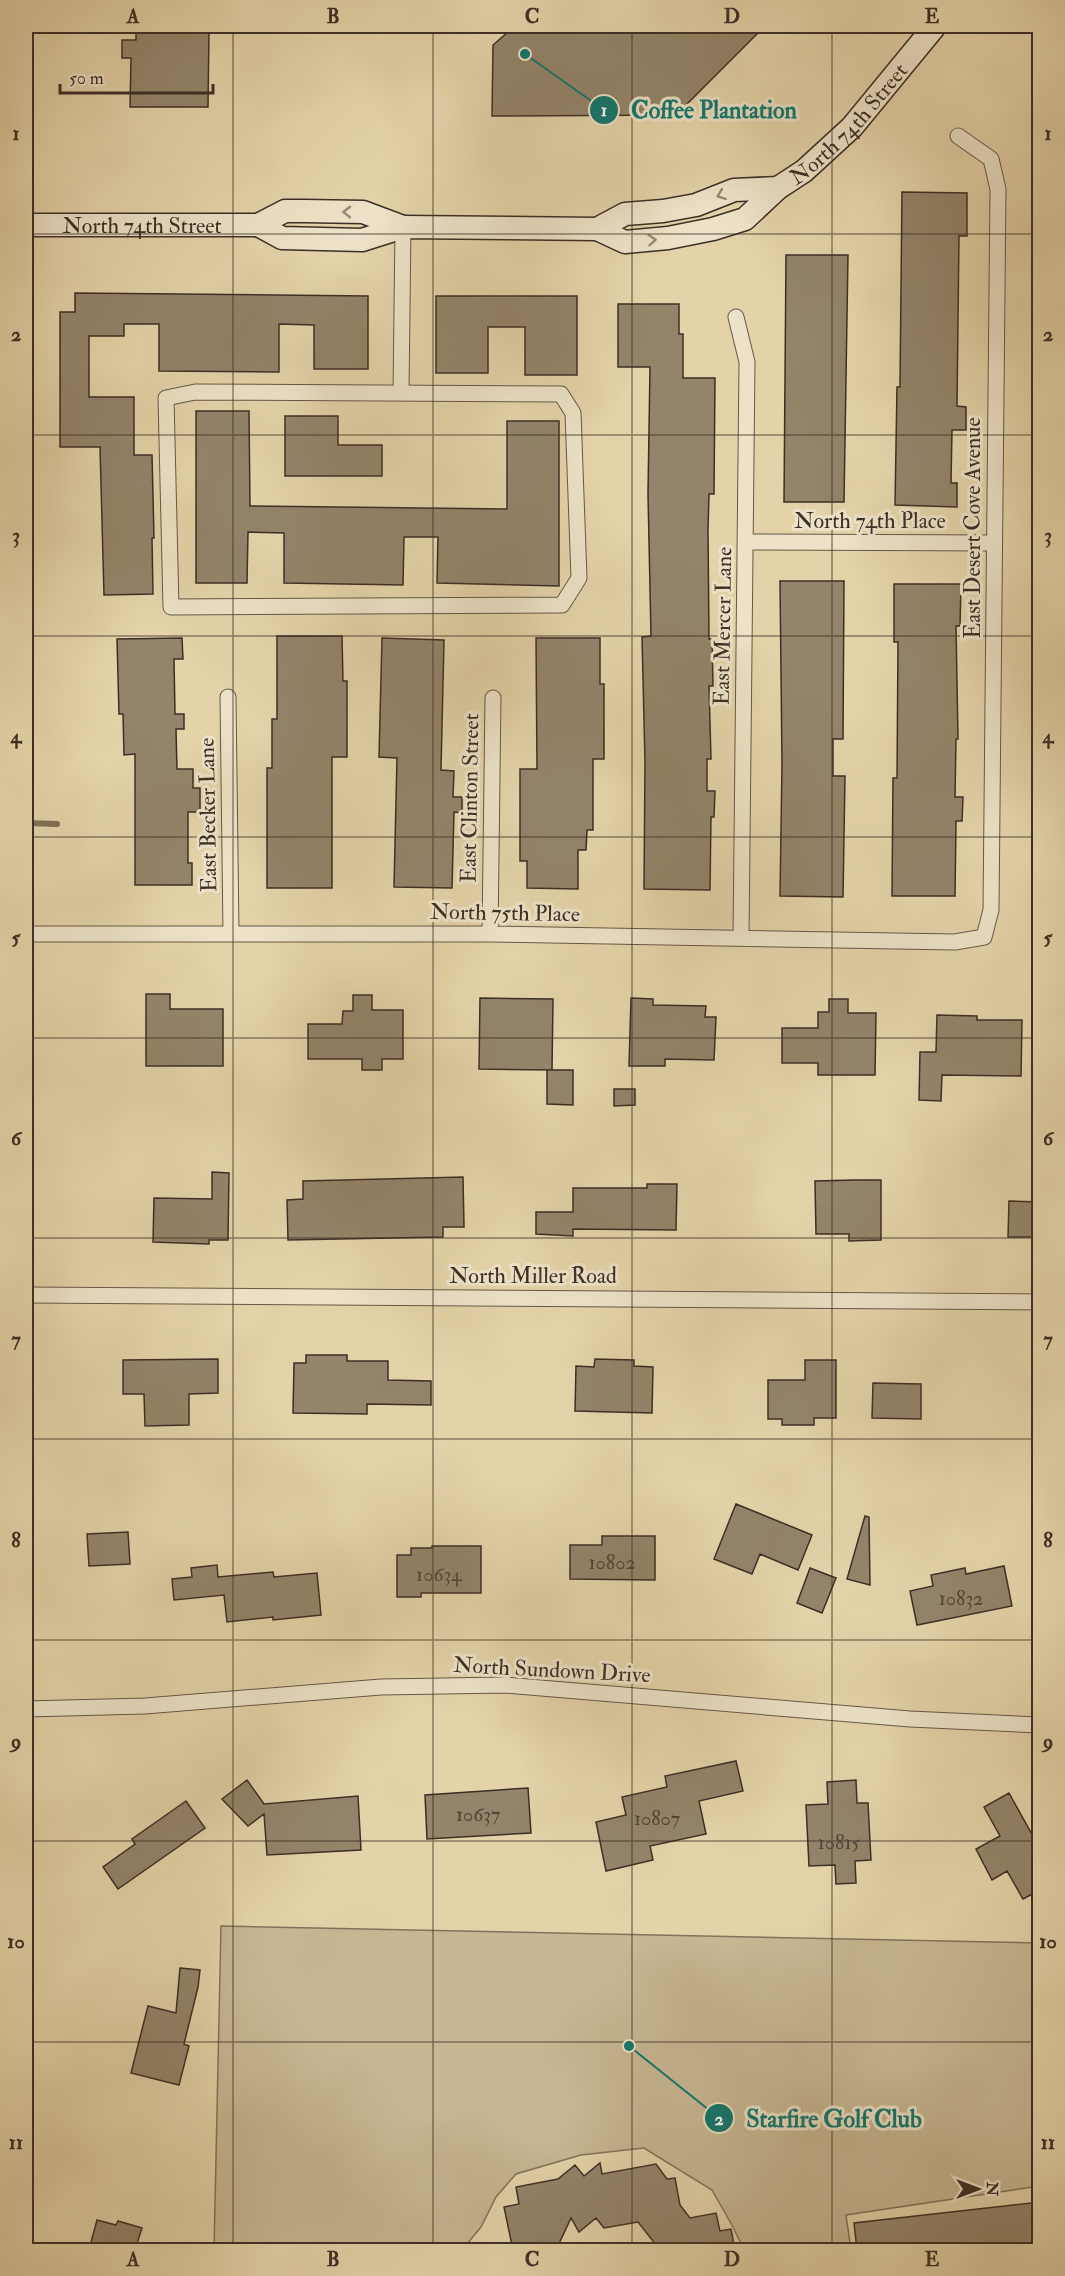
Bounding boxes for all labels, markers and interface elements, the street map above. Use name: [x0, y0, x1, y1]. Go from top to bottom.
text: A: [126, 4, 140, 29]
text: B: [326, 4, 340, 29]
text: C: [525, 4, 539, 29]
text: D: [724, 4, 740, 29]
text: E: [925, 4, 940, 29]
scale bar: [60, 57, 213, 95]
street label: North 74th Street: [785, 57, 914, 192]
text: 50 m: [69, 67, 104, 90]
callout: Coffee Plantation: [589, 89, 809, 131]
text: Coffee Plantation: [631, 95, 798, 126]
text: 1: [601, 99, 607, 122]
text: 1: [12, 121, 20, 146]
text: 1: [1044, 121, 1052, 146]
one-way arrow: [716, 188, 727, 201]
one-way arrow: [342, 205, 351, 218]
street label: North 74th Street: [62, 212, 222, 240]
one-way arrow: [648, 234, 657, 247]
text: 2: [11, 322, 21, 347]
text: 2: [1043, 322, 1053, 347]
street label: East Desert Cove Avenue: [959, 417, 987, 639]
street label: North 74th Place: [794, 507, 946, 535]
text: 3: [12, 523, 20, 548]
text: 3: [1044, 523, 1052, 548]
street label: East Mercer Lane: [708, 546, 738, 706]
street label: East Clinton Street: [455, 713, 485, 883]
text: 4: [10, 724, 23, 749]
text: 4: [1042, 724, 1055, 749]
street label: East Becker Lane: [193, 738, 223, 892]
street label: North 75th Place: [430, 898, 580, 928]
text: 5: [12, 925, 22, 950]
text: 5: [1044, 925, 1054, 950]
text: 6: [11, 1126, 23, 1151]
text: 6: [1043, 1126, 1055, 1151]
street label: North Miller Road: [449, 1262, 617, 1290]
text: 7: [11, 1327, 21, 1352]
text: 7: [1043, 1327, 1053, 1352]
text: 8: [11, 1528, 21, 1553]
text: 8: [1043, 1528, 1053, 1553]
house number: 10802: [588, 1550, 636, 1575]
house number: 10634: [416, 1562, 463, 1587]
house number: 10832: [939, 1586, 983, 1611]
street label: North Sundown Drive: [453, 1651, 651, 1689]
text: 9: [9, 1729, 21, 1754]
text: 9: [1041, 1729, 1053, 1754]
house number: 10637: [456, 1802, 500, 1827]
house number: 10807: [634, 1806, 680, 1831]
house number: 10815: [818, 1830, 860, 1855]
text: 10: [7, 1929, 25, 1954]
text: 10: [1039, 1929, 1057, 1954]
callout: Starfire Golf Club: [704, 2097, 934, 2139]
text: Starfire Golf Club: [746, 2104, 922, 2135]
text: 2: [714, 2108, 724, 2131]
text: 11: [9, 2130, 23, 2155]
text: 11: [1041, 2130, 1055, 2155]
north arrow: [948, 2159, 1008, 2219]
text: N: [982, 2181, 1002, 2197]
text: A: [126, 2247, 140, 2272]
text: B: [326, 2247, 340, 2272]
text: C: [525, 2247, 539, 2272]
text: D: [724, 2247, 740, 2272]
text: E: [925, 2247, 940, 2272]

